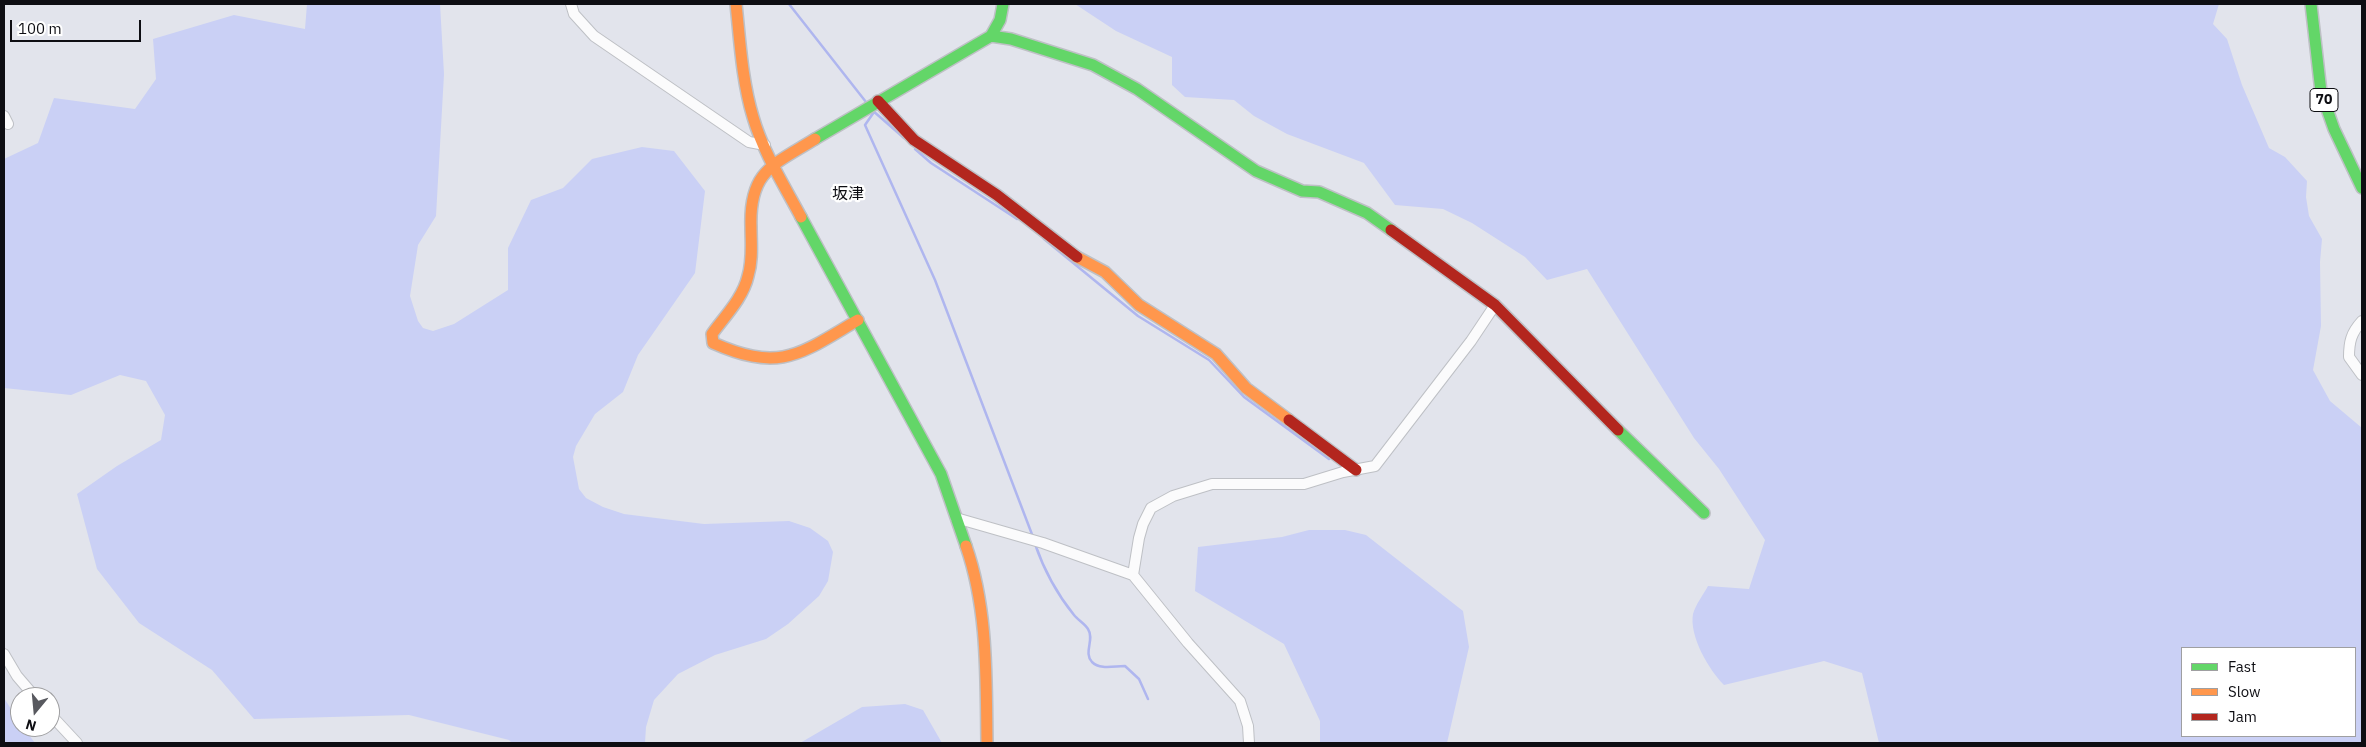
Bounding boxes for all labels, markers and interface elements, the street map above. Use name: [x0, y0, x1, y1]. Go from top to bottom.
scale bar: [12, 10, 144, 42]
text: 100 m: [18, 19, 62, 38]
road number: 70: [2310, 88, 2338, 112]
district label: 坂津: [832, 184, 864, 204]
legend: [2181, 647, 2356, 737]
text: Fast: [2228, 657, 2256, 676]
text: Slow: [2228, 682, 2261, 701]
north arrow: [10, 687, 60, 737]
text: Jam: [2228, 707, 2257, 726]
text: N: [23, 715, 38, 735]

